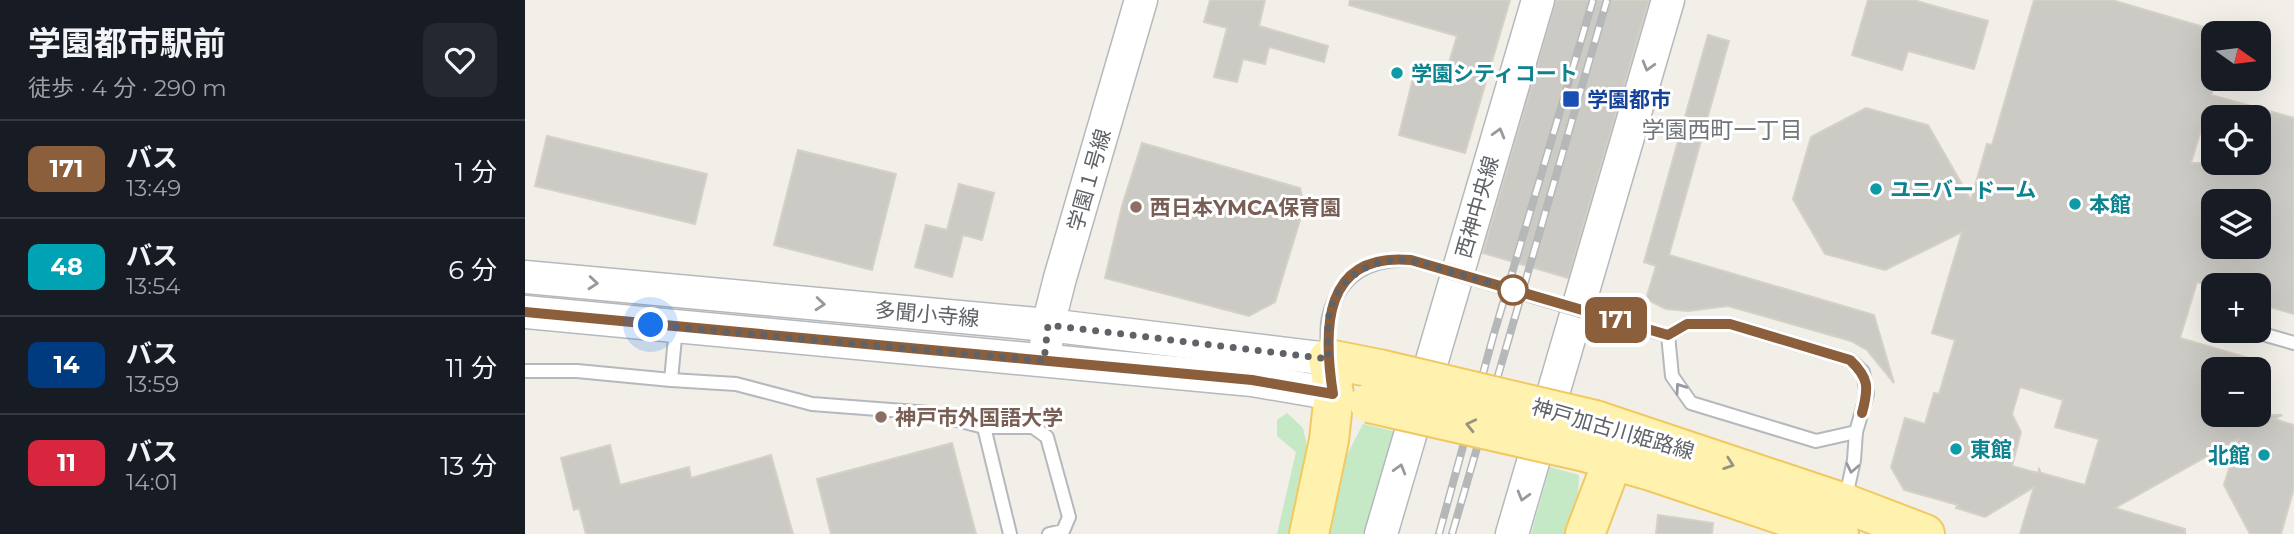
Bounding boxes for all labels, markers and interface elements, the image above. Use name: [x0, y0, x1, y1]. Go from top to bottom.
north arrow: [2201, 21, 2271, 91]
map controls: [2201, 21, 2271, 427]
text: 学園都市駅前: [28, 23, 226, 63]
button: heart: [423, 23, 497, 97]
one-way arrow: [1642, 59, 1657, 71]
place label: 学園シティコート: [1411, 61, 1578, 86]
marker: 学園シティコート: [1389, 65, 1405, 81]
text: 徒歩 · 4 分 · 290 m: [28, 74, 227, 102]
place label: 学園都市: [1587, 87, 1671, 112]
marker: 学園都市: [1561, 89, 1581, 109]
button: locate: [2201, 105, 2271, 175]
district label: 学園西町一丁目: [1642, 116, 1803, 144]
street label: 学園１号線: [1063, 126, 1115, 234]
one-way arrow: [1491, 127, 1506, 139]
text: バス: [126, 142, 178, 174]
street label: 西神中央線: [1451, 153, 1503, 261]
text: 171: [50, 154, 83, 183]
text: 1 分: [455, 156, 497, 188]
text: 13:49: [126, 174, 181, 202]
place label: ユニバードーム: [1890, 177, 2036, 202]
marker: ユニバードーム: [1868, 181, 1884, 197]
button: layers: [2201, 189, 2271, 259]
place label: 本館: [2089, 192, 2131, 217]
place label: 西日本YMCA保育園: [1150, 195, 1341, 220]
marker: 本館: [2067, 196, 2083, 212]
marker: 西日本YMCA保育園: [1128, 199, 1144, 215]
text: バス: [126, 240, 178, 272]
text: 48: [50, 252, 83, 281]
text: 6 分: [448, 254, 497, 286]
text: 13:54: [126, 272, 180, 300]
button: +: [2201, 273, 2271, 343]
one-way arrow: [588, 275, 599, 290]
unlabelled marker: [1498, 275, 1528, 305]
one-way arrow: [814, 296, 825, 311]
street label: 多聞小寺線: [874, 297, 980, 331]
line badge: 171: [1576, 297, 1656, 343]
text: 171: [1599, 305, 1633, 334]
your location: [633, 307, 668, 342]
text: バス: [126, 338, 178, 370]
text: 14: [54, 350, 79, 379]
text: 11 分: [445, 352, 497, 384]
button: −: [2201, 357, 2271, 427]
text: 13:59: [126, 370, 179, 398]
one-way arrow: [1676, 383, 1688, 396]
street label: 神戸加古川姫路線: [1529, 394, 1697, 464]
place label: 神戸市外国語大学: [895, 405, 1063, 430]
marker: 神戸市外国語大学: [873, 409, 889, 425]
one-way arrow: [1465, 419, 1477, 433]
text: バス: [126, 436, 178, 468]
place label: 東館: [1970, 437, 2012, 462]
marker: 東館: [1948, 441, 1964, 457]
place label: 北館: [2208, 443, 2250, 468]
marker: 北館: [2256, 447, 2272, 463]
text: 11: [57, 448, 76, 477]
text: 13 分: [440, 450, 497, 482]
one-way arrow: [1723, 456, 1735, 470]
one-way arrow: [1845, 462, 1860, 474]
one-way arrow: [1392, 463, 1407, 475]
text: 14:01: [126, 468, 178, 496]
one-way arrow: [1516, 489, 1531, 501]

